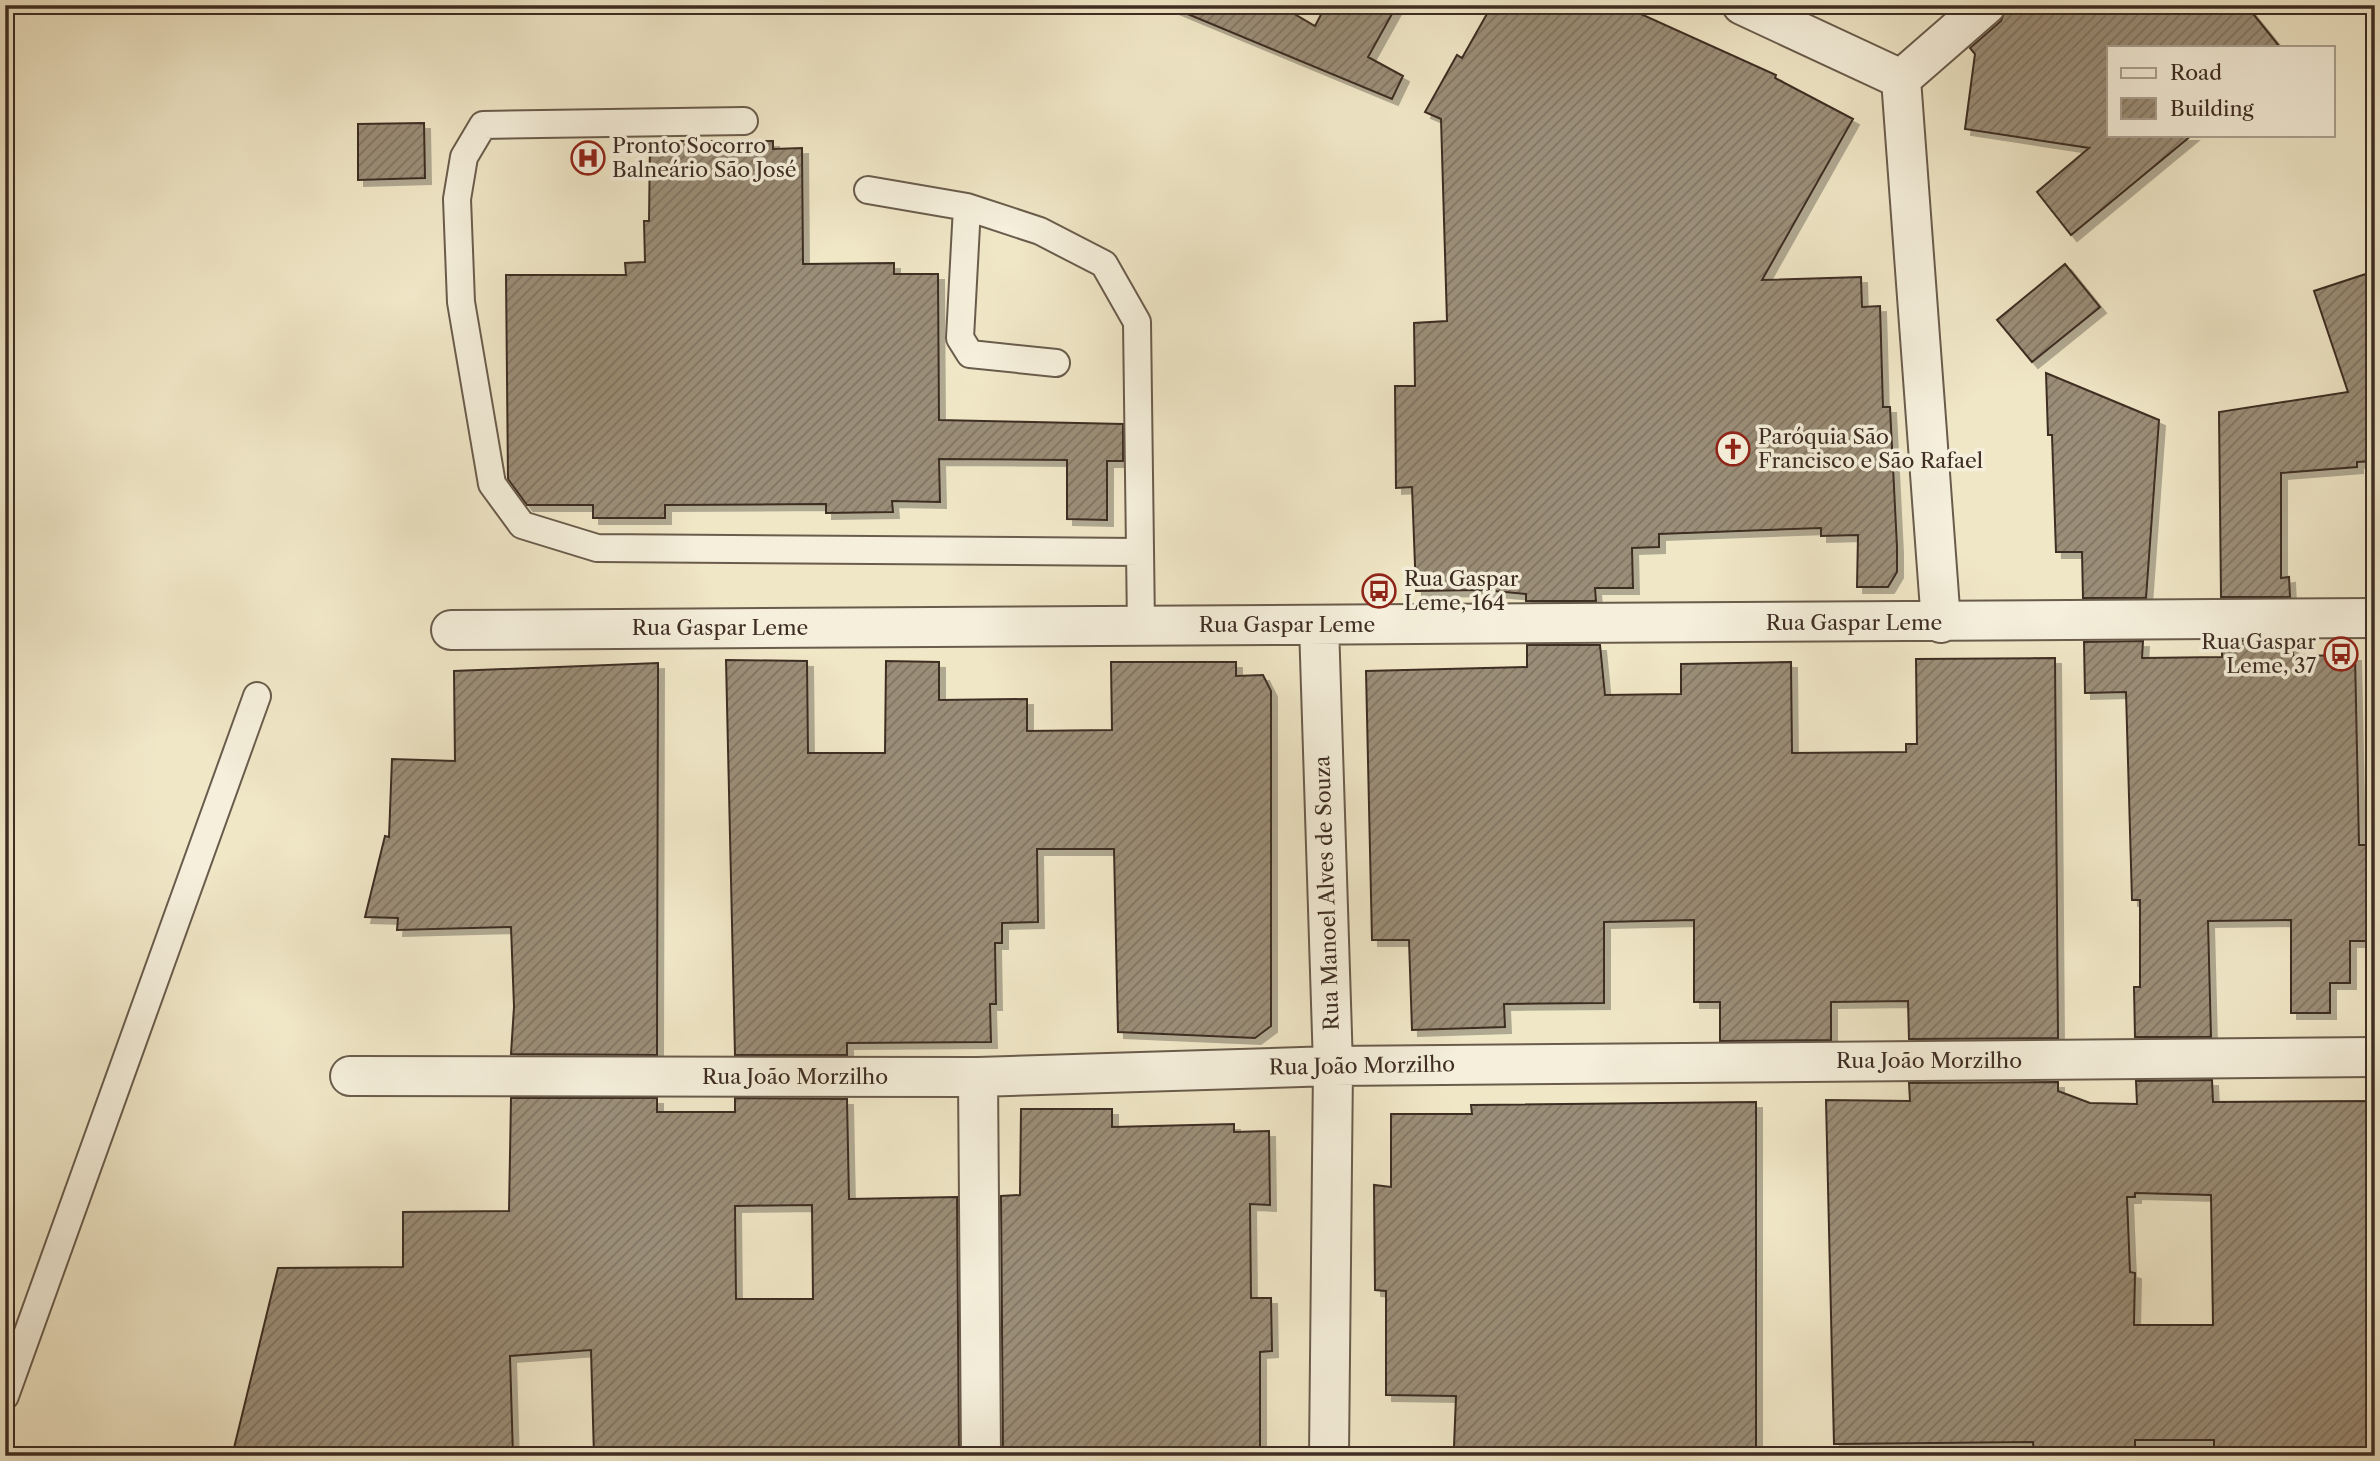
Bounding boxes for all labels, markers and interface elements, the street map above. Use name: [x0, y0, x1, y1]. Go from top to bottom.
legend: [2107, 46, 2334, 136]
text: Road: [2170, 60, 2222, 85]
text: Building: [2170, 96, 2255, 121]
place label: Pronto Socorro Balneário São José: [612, 133, 797, 182]
hospital icon: Pronto Socorro Balneário São José: [569, 139, 607, 177]
place label: Paróquia São Francisco e São Rafael: [1758, 424, 1983, 473]
church icon: Paróquia São Francisco e São Rafael: [1714, 430, 1752, 468]
place label: Rua Gaspar Leme, 164: [1404, 566, 1519, 615]
bus stop icon: Rua Gaspar Leme, 164: [1360, 572, 1398, 610]
street label: Rua Gaspar Leme: [1766, 610, 1942, 635]
street label: Rua Gaspar Leme: [1199, 612, 1375, 637]
street label: Rua Gaspar Leme: [632, 615, 808, 640]
place label: Rua Gaspar Leme, 37: [2201, 629, 2317, 678]
bus stop icon: Rua Gaspar Leme, 37: [2322, 635, 2360, 673]
street label: Rua Manoel Alves de Souza: [1309, 754, 1344, 1031]
street label: Rua João Morzilho: [1836, 1048, 2022, 1073]
street label: Rua João Morzilho: [1269, 1051, 1455, 1080]
street label: Rua João Morzilho: [702, 1064, 888, 1089]

